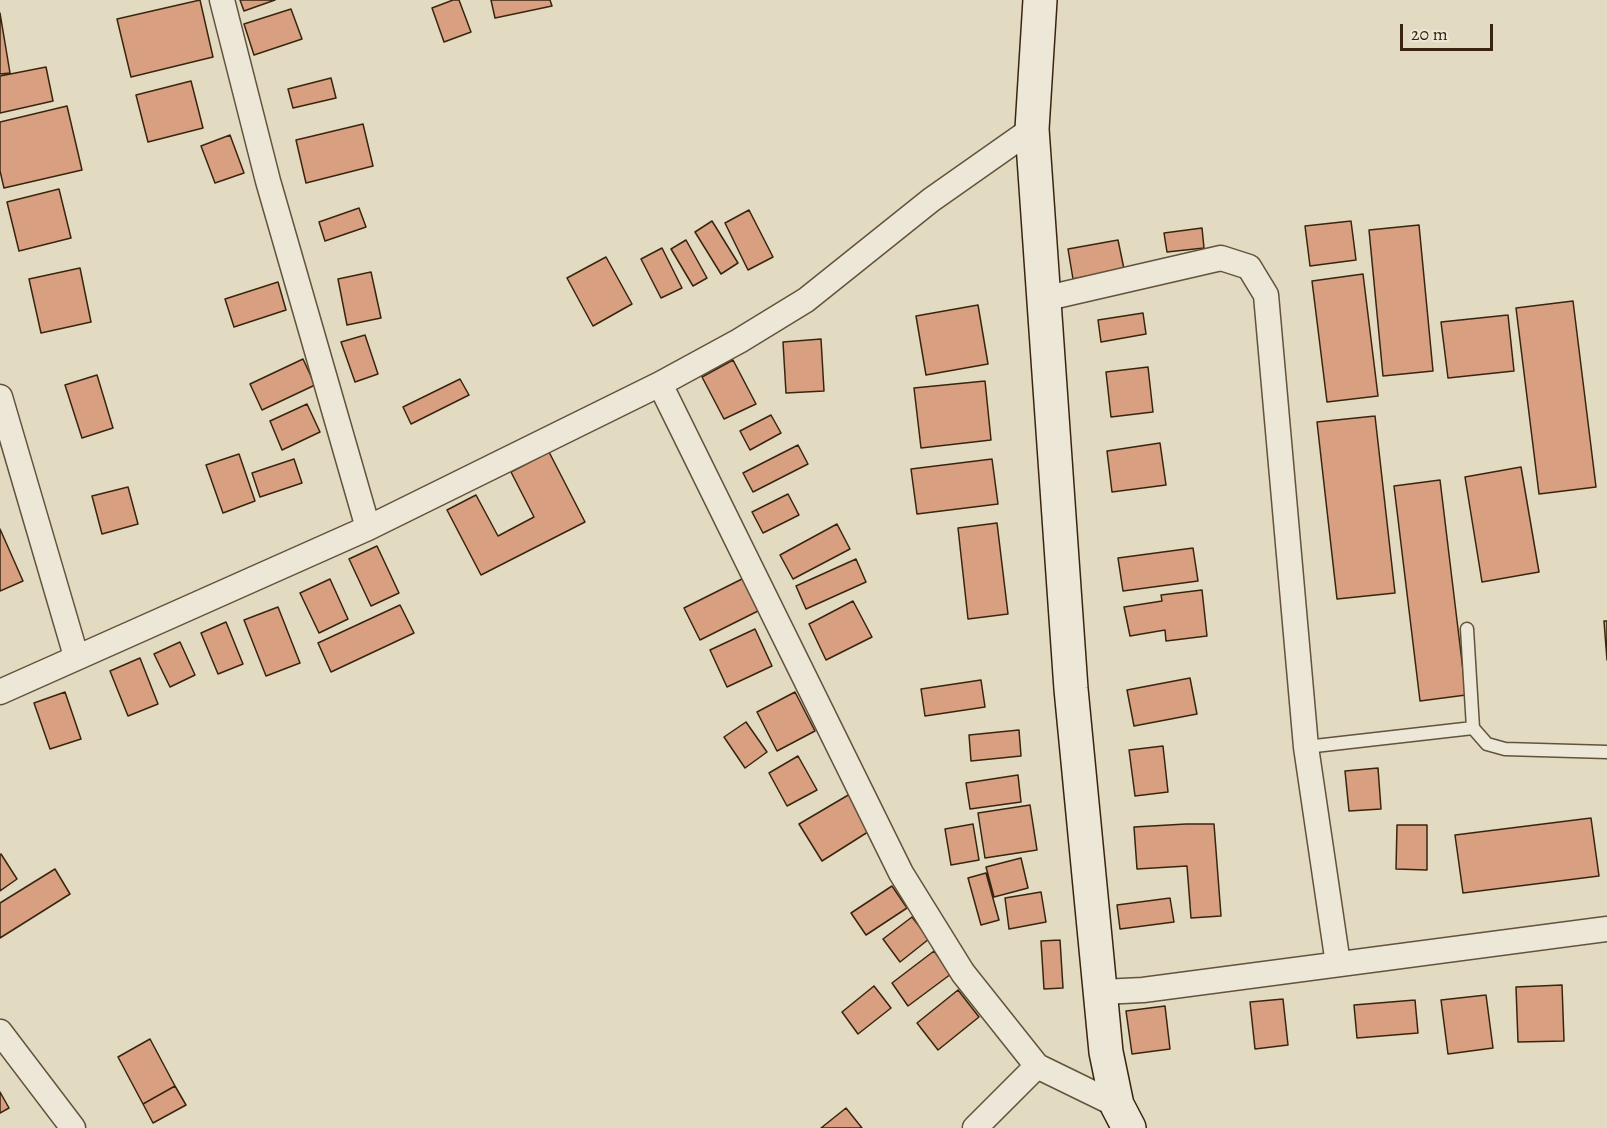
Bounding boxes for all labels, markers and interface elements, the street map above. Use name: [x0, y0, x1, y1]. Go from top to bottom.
scale bar: [1403, 12, 1496, 50]
text: 20 m: [1411, 22, 1448, 46]

